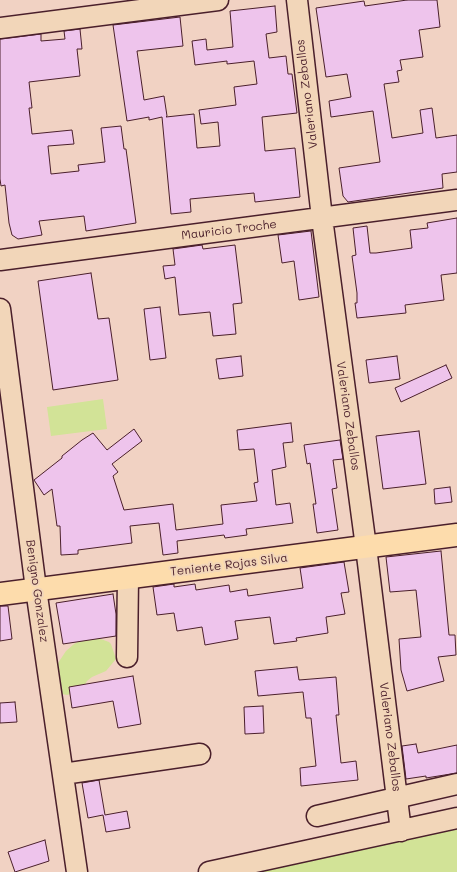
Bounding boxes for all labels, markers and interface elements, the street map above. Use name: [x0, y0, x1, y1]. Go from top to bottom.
street label: Valeriano Zeballos: [293, 39, 321, 149]
street label: Mauricio Troche: [180, 217, 278, 243]
street label: Valeriano Zeballos: [333, 361, 363, 471]
street label: Benigno Gonzalez: [23, 539, 51, 643]
street label: Teniente Rojas Silva: [169, 551, 289, 579]
street label: Valeriano Zeballos: [376, 682, 404, 792]

